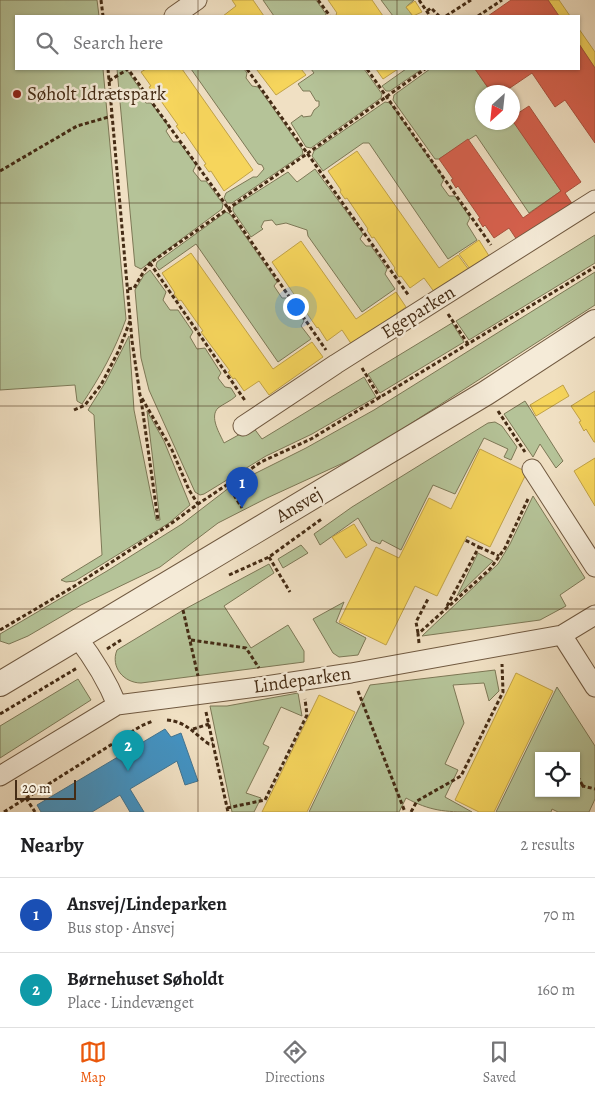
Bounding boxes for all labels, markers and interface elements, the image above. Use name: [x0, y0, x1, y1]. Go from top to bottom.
search box: [15, 15, 580, 70]
icon: search: [33, 29, 61, 57]
text: Search here: [73, 30, 163, 56]
place label: Søholt Idrætspark: [27, 81, 167, 107]
north arrow: [475, 85, 520, 130]
marker: Søholt Idrætspark: [11, 88, 23, 100]
street label: Egeparken: [376, 279, 460, 345]
your location: [283, 294, 309, 320]
pin: 1: [226, 467, 258, 508]
street label: Ansvej: [270, 481, 327, 530]
street label: Lindeparken: [252, 660, 352, 700]
pin: 2: [112, 730, 144, 771]
map controls: [535, 752, 580, 797]
button: locate: [535, 752, 580, 797]
scale bar: [15, 777, 76, 800]
text: 20 m: [22, 779, 51, 798]
text: Nearby: [20, 831, 83, 859]
text: 2 results: [520, 834, 575, 856]
text: Ansvej/Lindeparken: [67, 891, 227, 917]
text: 1: [33, 904, 39, 926]
text: 70 m: [543, 904, 575, 926]
text: Bus stop · Ansvej: [67, 917, 175, 939]
text: Børnehuset Søholdt: [67, 966, 224, 992]
text: 2: [32, 979, 40, 1001]
text: 160 m: [537, 979, 575, 1001]
text: Place · Lindevænget: [67, 992, 194, 1014]
tab: Map: [79, 1038, 107, 1087]
tab: Directions: [265, 1038, 325, 1087]
tab: Saved: [483, 1038, 516, 1087]

